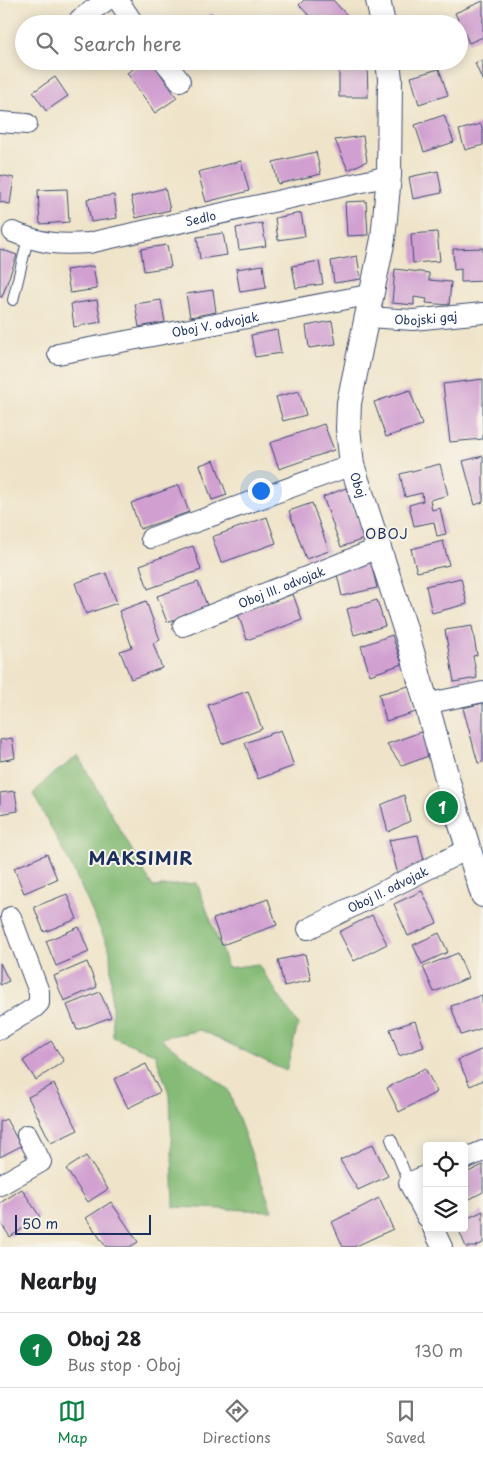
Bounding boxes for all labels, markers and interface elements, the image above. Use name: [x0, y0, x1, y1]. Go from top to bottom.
search box: [15, 15, 468, 70]
icon: search: [33, 29, 61, 57]
text: Search here: [73, 29, 182, 57]
street label: Sedlo: [184, 206, 218, 230]
street label: Oboj V. odvojak: [170, 307, 260, 341]
street label: Obojski gaj: [394, 307, 458, 329]
street label: Oboj: [346, 470, 371, 500]
your location: [248, 478, 274, 504]
district label: OBOJ: [365, 523, 409, 544]
street label: Oboj III. odvojak: [235, 561, 328, 612]
pin: 1: [426, 788, 458, 826]
district label: MAKSIMIR: [88, 844, 194, 871]
street label: Oboj II. odvojak: [344, 861, 431, 917]
map controls: [423, 1142, 468, 1232]
button: locate: [423, 1142, 468, 1187]
button: layers: [423, 1187, 468, 1232]
scale bar: [15, 1212, 151, 1235]
text: 50 m: [22, 1213, 58, 1234]
text: Nearby: [20, 1264, 97, 1296]
text: Oboj 28: [67, 1324, 141, 1352]
text: 1: [32, 1338, 40, 1362]
text: 130 m: [415, 1338, 463, 1362]
text: Bus stop · Oboj: [67, 1352, 181, 1376]
tab: Map: [58, 1397, 87, 1448]
tab: Directions: [203, 1397, 271, 1448]
tab: Saved: [386, 1397, 425, 1448]

